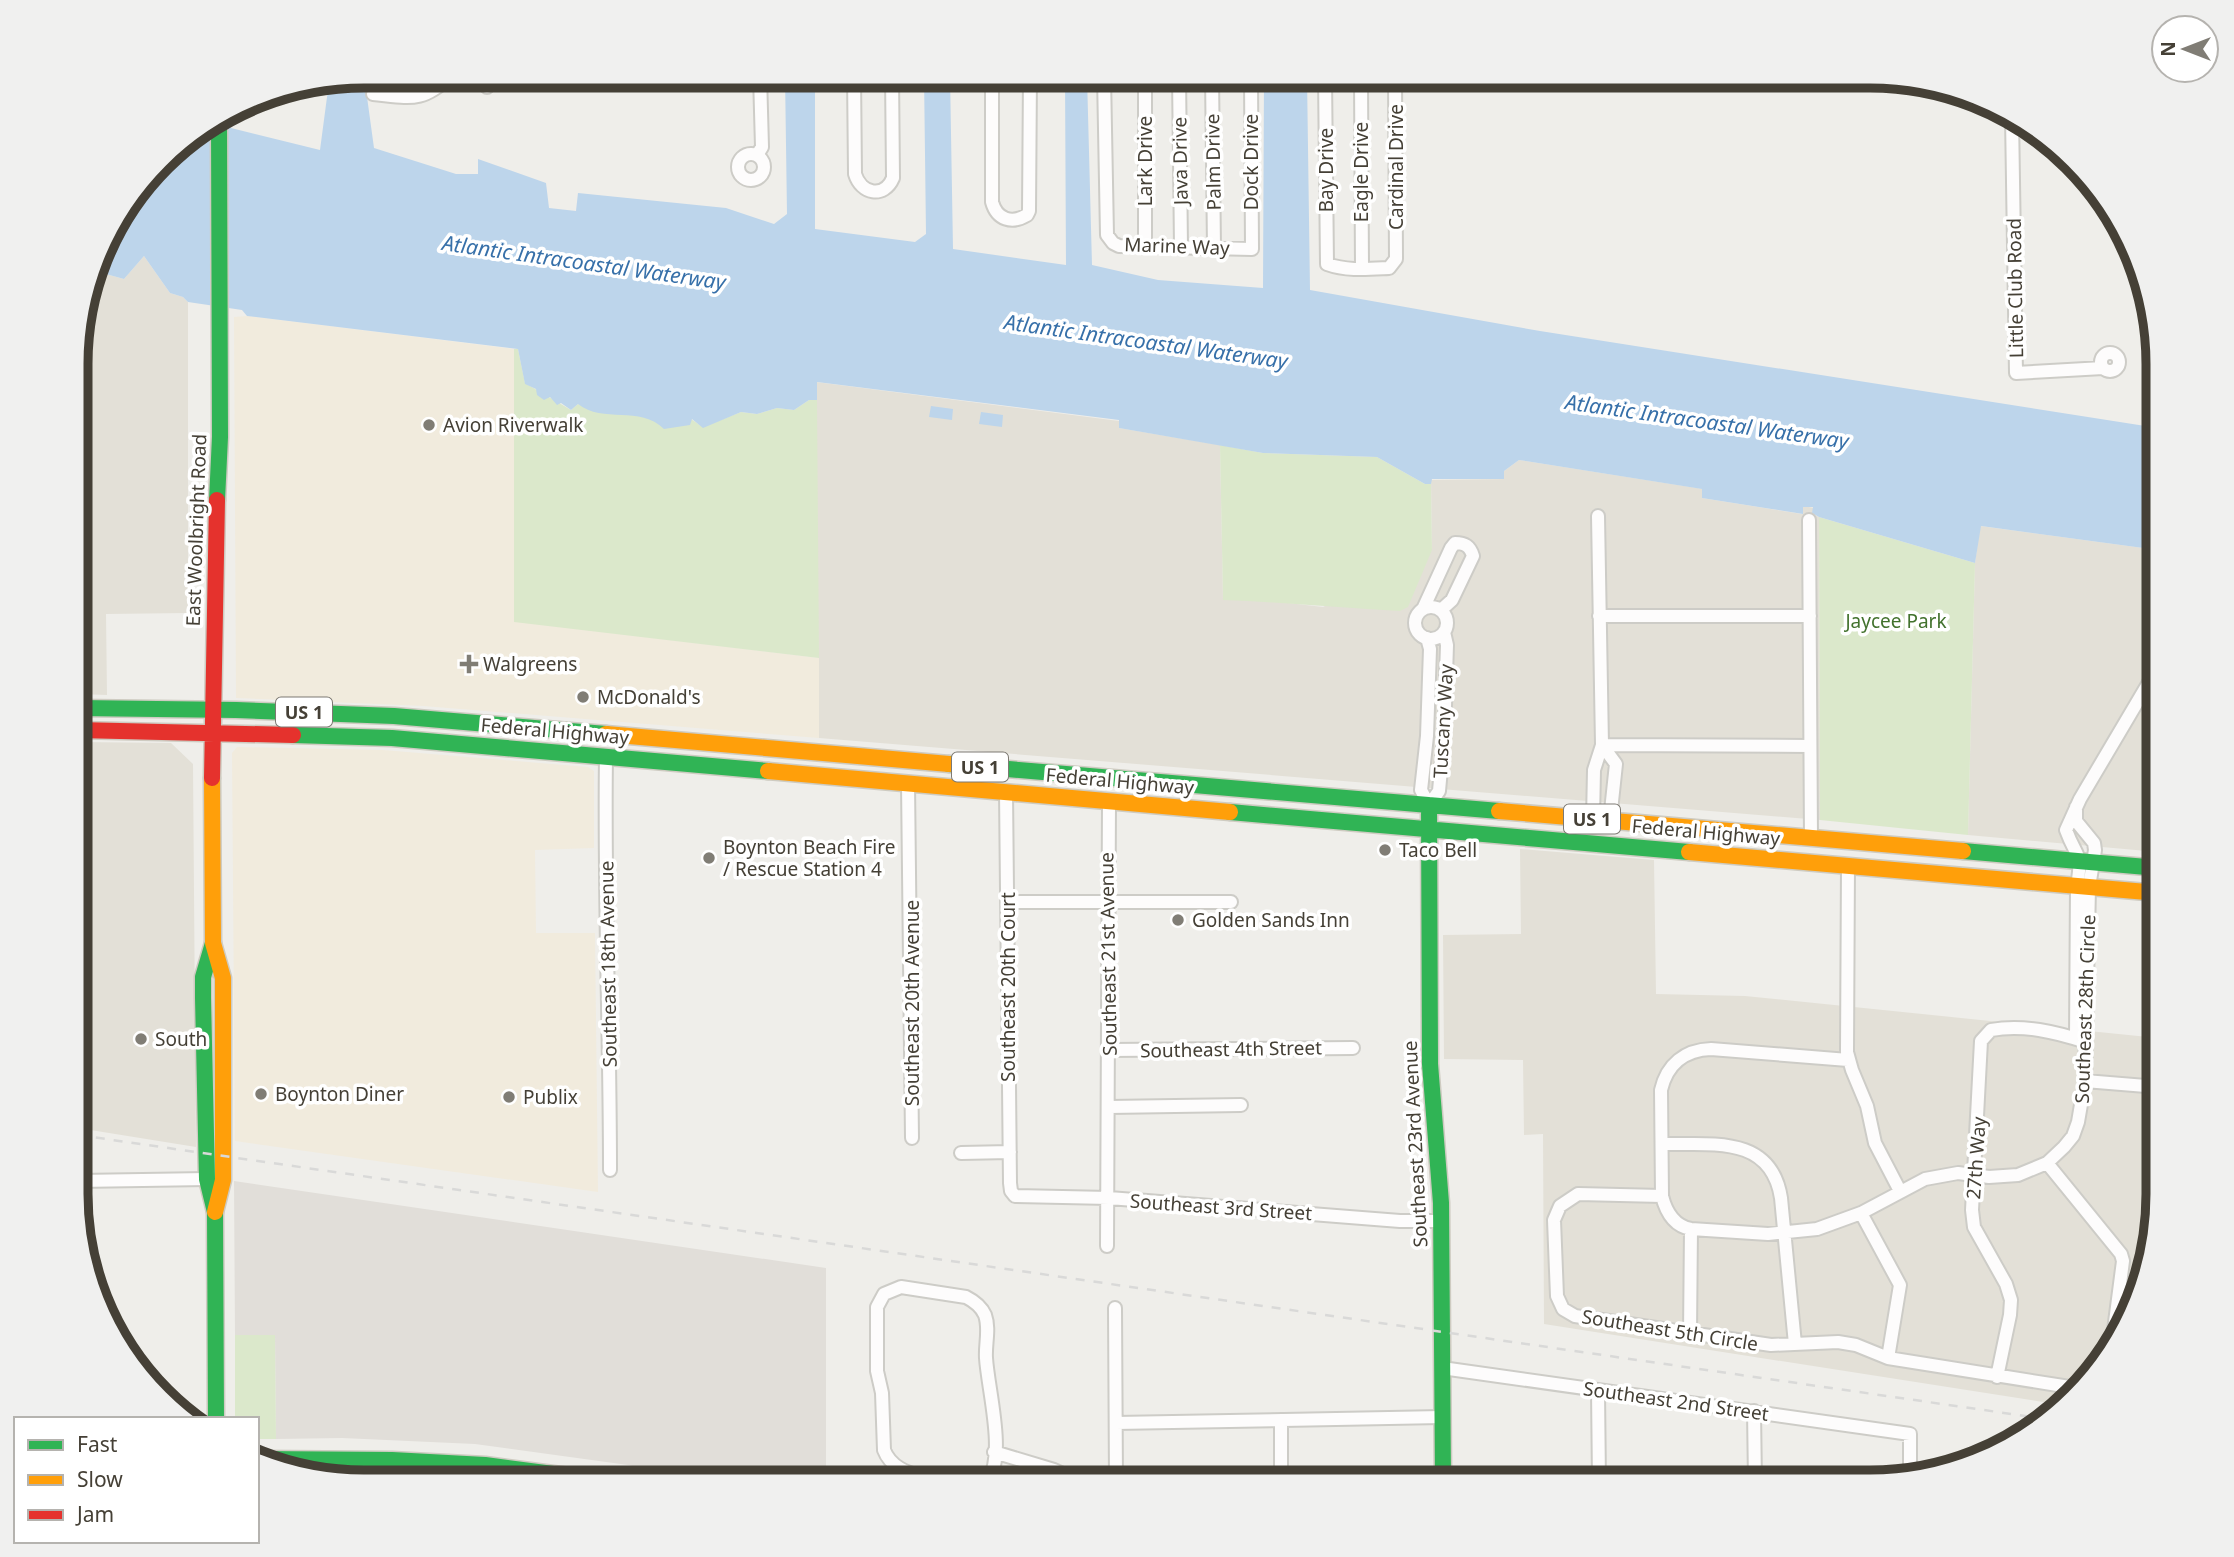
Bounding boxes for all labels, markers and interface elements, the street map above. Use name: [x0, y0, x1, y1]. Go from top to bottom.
north arrow: [2150, 14, 2220, 84]
text: N: [2155, 41, 2181, 57]
street label: Cardinal Drive: [1383, 104, 1409, 230]
street label: Palm Drive: [1199, 113, 1227, 211]
street label: Dock Drive: [1238, 114, 1264, 210]
street label: Lark Drive: [1132, 116, 1158, 206]
street label: Java Drive: [1166, 117, 1194, 207]
street label: Eagle Drive: [1348, 122, 1374, 222]
street label: Bay Drive: [1313, 128, 1339, 212]
street label: Little Club Road: [2001, 218, 2029, 358]
water label: Atlantic Intracoastal Waterway: [439, 228, 729, 296]
street label: Marine Way: [1124, 231, 1231, 261]
water label: Atlantic Intracoastal Waterway: [1001, 307, 1291, 375]
water label: Atlantic Intracoastal Waterway: [1562, 387, 1852, 455]
place label: Avion Riverwalk: [443, 412, 583, 438]
marker: Avion Riverwalk: [421, 417, 437, 433]
street label: East Woolbright Road: [180, 433, 212, 627]
park label: Jaycee Park: [1843, 608, 1947, 634]
place label: Walgreens: [483, 651, 577, 677]
marker: Walgreens: [461, 656, 477, 672]
street label: Tuscany Way: [1427, 663, 1459, 779]
place label: McDonald's: [597, 684, 701, 710]
marker: McDonald's: [575, 689, 591, 705]
road number: US 1: [276, 698, 332, 726]
street label: Federal Highway: [480, 712, 630, 750]
road number: US 1: [952, 752, 1008, 782]
street label: Federal Highway: [1045, 762, 1195, 800]
road number: US 1: [1564, 804, 1620, 834]
street label: Federal Highway: [1631, 813, 1781, 851]
place label: Boynton Beach Fire / Rescue Station 4: [723, 834, 895, 882]
place label: Taco Bell: [1399, 837, 1477, 863]
marker: Taco Bell: [1377, 842, 1393, 858]
marker: Boynton Beach Fire / Rescue Station 4: [701, 850, 717, 866]
street label: Southeast 21st Avenue: [1093, 852, 1123, 1056]
street label: Southeast 18th Avenue: [593, 861, 623, 1067]
street label: Southeast 20th Court: [995, 892, 1021, 1082]
street label: Southeast 20th Avenue: [899, 900, 925, 1106]
place label: Golden Sands Inn: [1192, 907, 1350, 933]
marker: Golden Sands Inn: [1170, 912, 1186, 928]
street label: Southeast 28th Circle: [2069, 914, 2101, 1104]
place label: South: [155, 1026, 207, 1052]
marker: South: [133, 1031, 149, 1047]
street label: Southeast 4th Street: [1140, 1034, 1322, 1064]
street label: Southeast 23rd Avenue: [1397, 1040, 1433, 1248]
place label: Boynton Diner: [275, 1081, 404, 1107]
place label: Publix: [523, 1084, 578, 1110]
marker: Boynton Diner: [253, 1086, 269, 1102]
marker: Publix: [501, 1089, 517, 1105]
street label: 27th Way: [1960, 1115, 1992, 1200]
street label: Southeast 3rd Street: [1129, 1188, 1313, 1226]
street label: Southeast 5th Circle: [1580, 1303, 1760, 1357]
street label: Southeast 2nd Street: [1582, 1375, 1770, 1427]
legend: [14, 1417, 259, 1543]
text: Fast: [77, 1430, 118, 1458]
text: Slow: [77, 1465, 123, 1493]
text: Jam: [75, 1500, 114, 1528]

